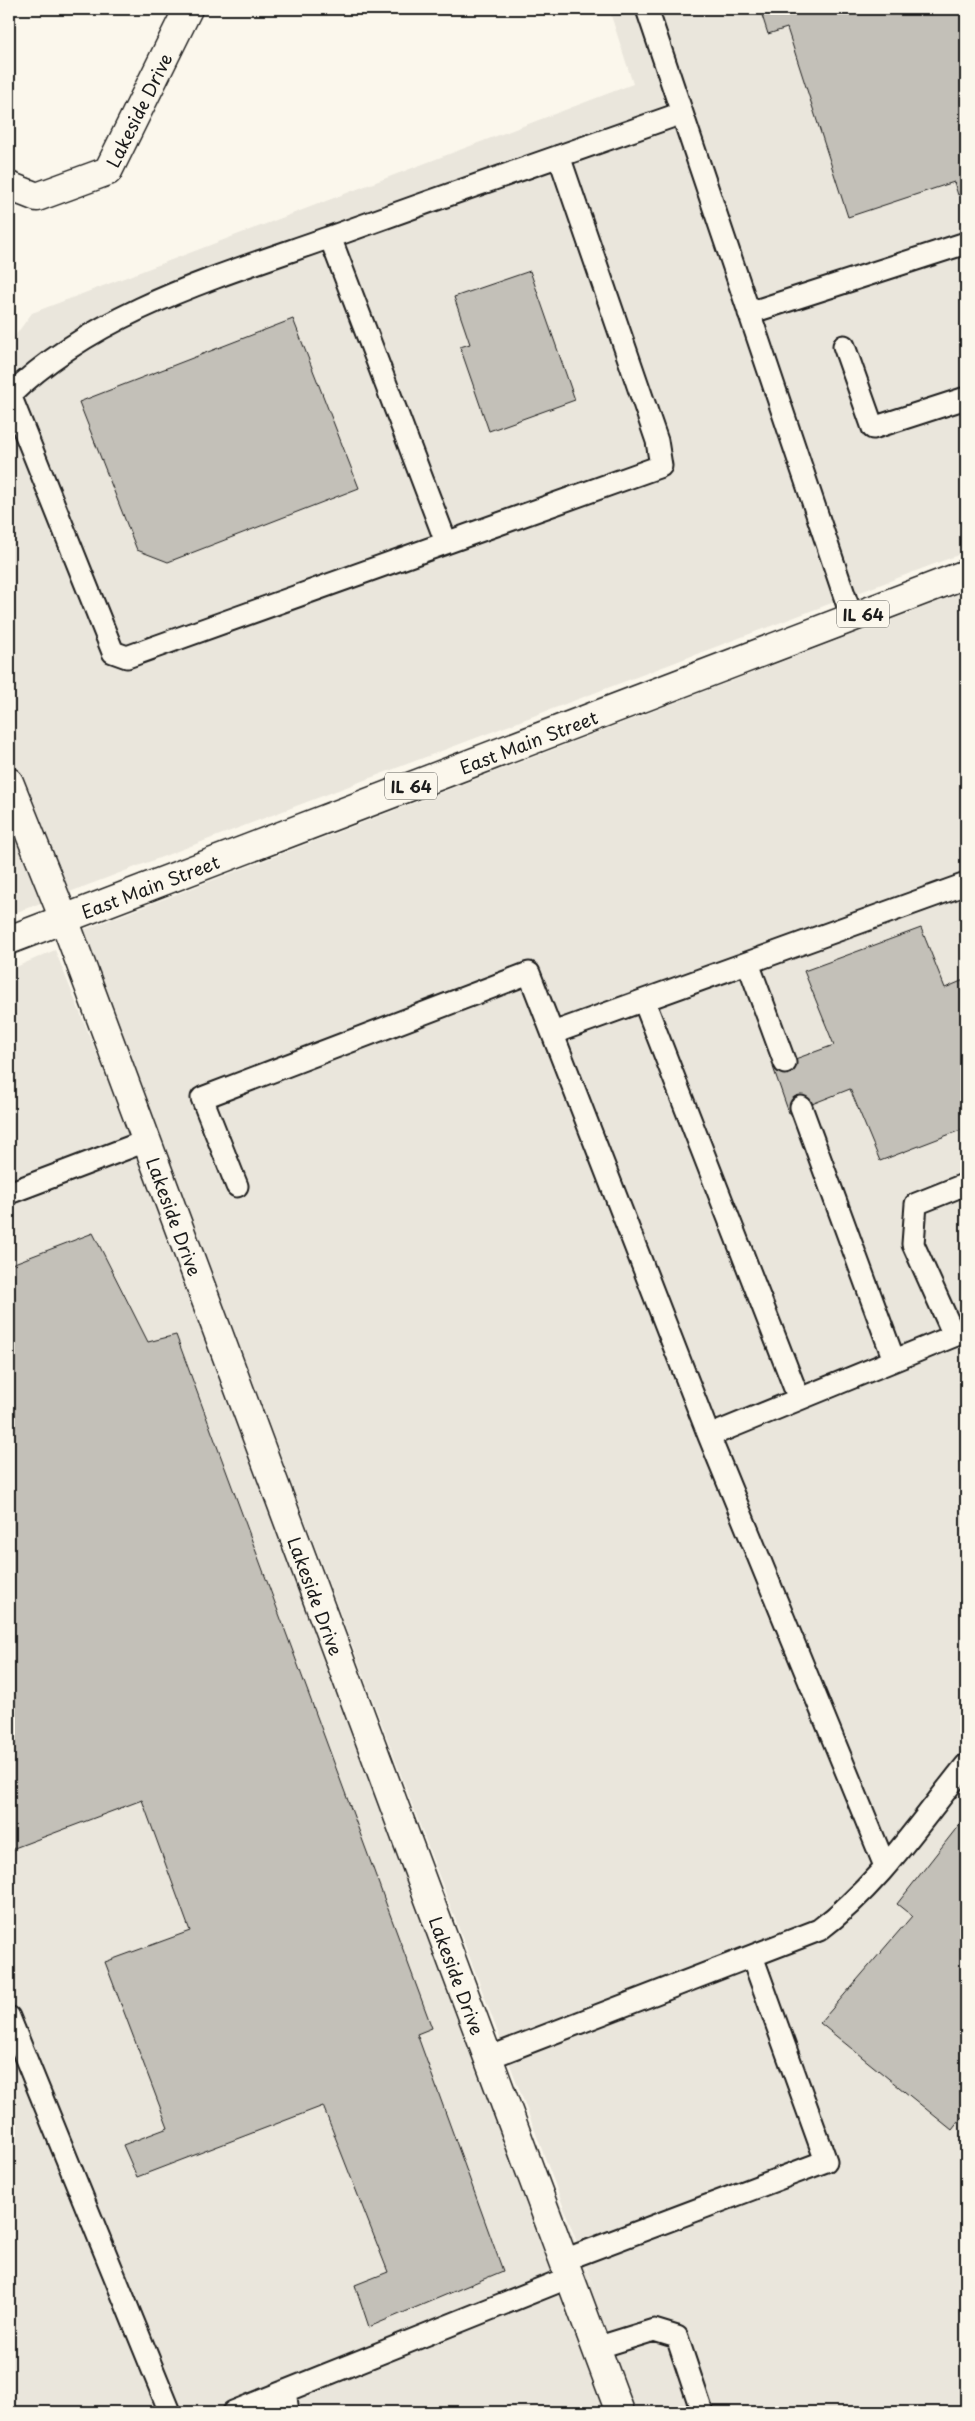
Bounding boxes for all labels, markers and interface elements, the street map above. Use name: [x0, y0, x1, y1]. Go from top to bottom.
street label: Lakeside Drive: [99, 48, 178, 172]
road number: IL 64: [837, 600, 889, 628]
street label: East Main Street: [455, 703, 601, 780]
road number: IL 64: [385, 772, 437, 799]
street label: East Main Street: [77, 847, 223, 925]
street label: Lakeside Drive: [140, 1153, 209, 1280]
street label: Lakeside Drive: [282, 1533, 351, 1659]
street label: Lakeside Drive: [423, 1912, 492, 2039]

